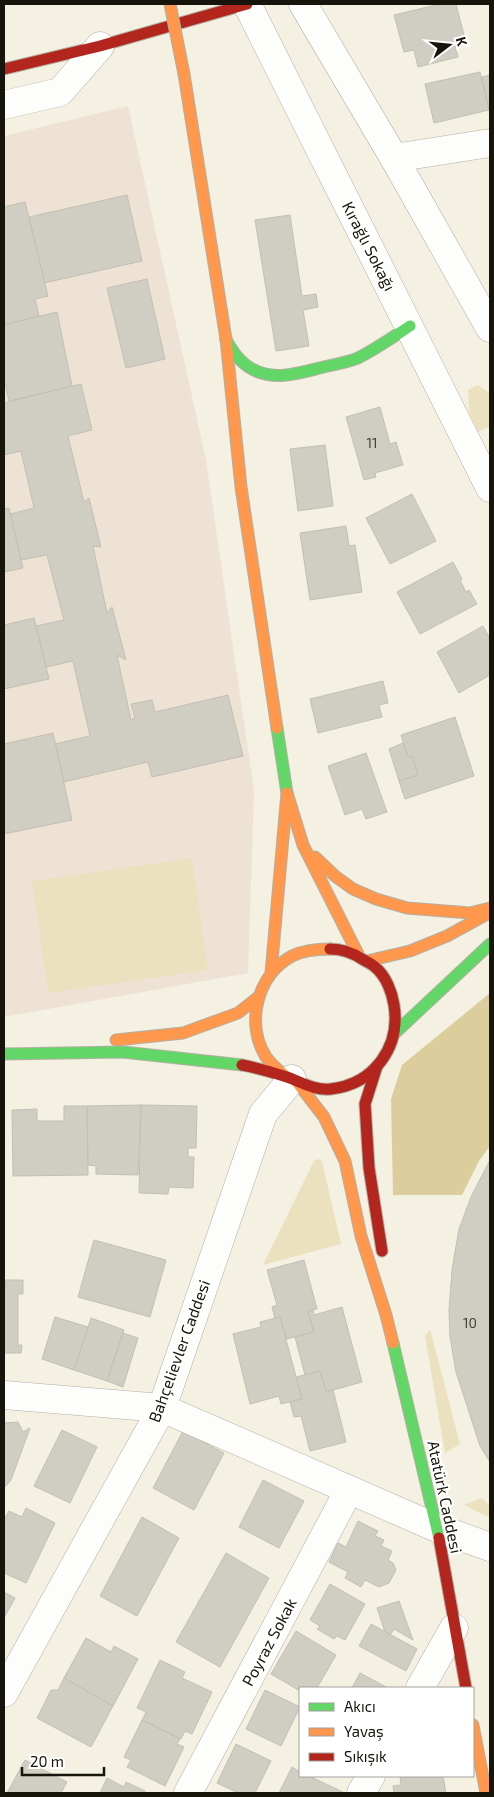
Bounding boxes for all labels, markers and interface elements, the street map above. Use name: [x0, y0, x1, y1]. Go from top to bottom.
north arrow: [424, 20, 474, 70]
text: K: [453, 35, 471, 48]
street label: Kırağlı Sokağı: [339, 198, 400, 294]
house number: 11: [366, 434, 378, 451]
street label: Bahçelievler Caddesi: [144, 1277, 214, 1425]
house number: 10: [463, 1314, 477, 1331]
street label: Atatürk Caddesi: [424, 1439, 467, 1555]
street label: Poyraz Sokak: [237, 1595, 300, 1689]
legend: [299, 1687, 474, 1777]
text: Akıcı: [344, 1697, 376, 1715]
text: Yavaş: [344, 1722, 384, 1741]
scale bar: [22, 1744, 105, 1776]
text: Sıkışık: [344, 1747, 387, 1766]
text: 20 m: [30, 1752, 64, 1770]

